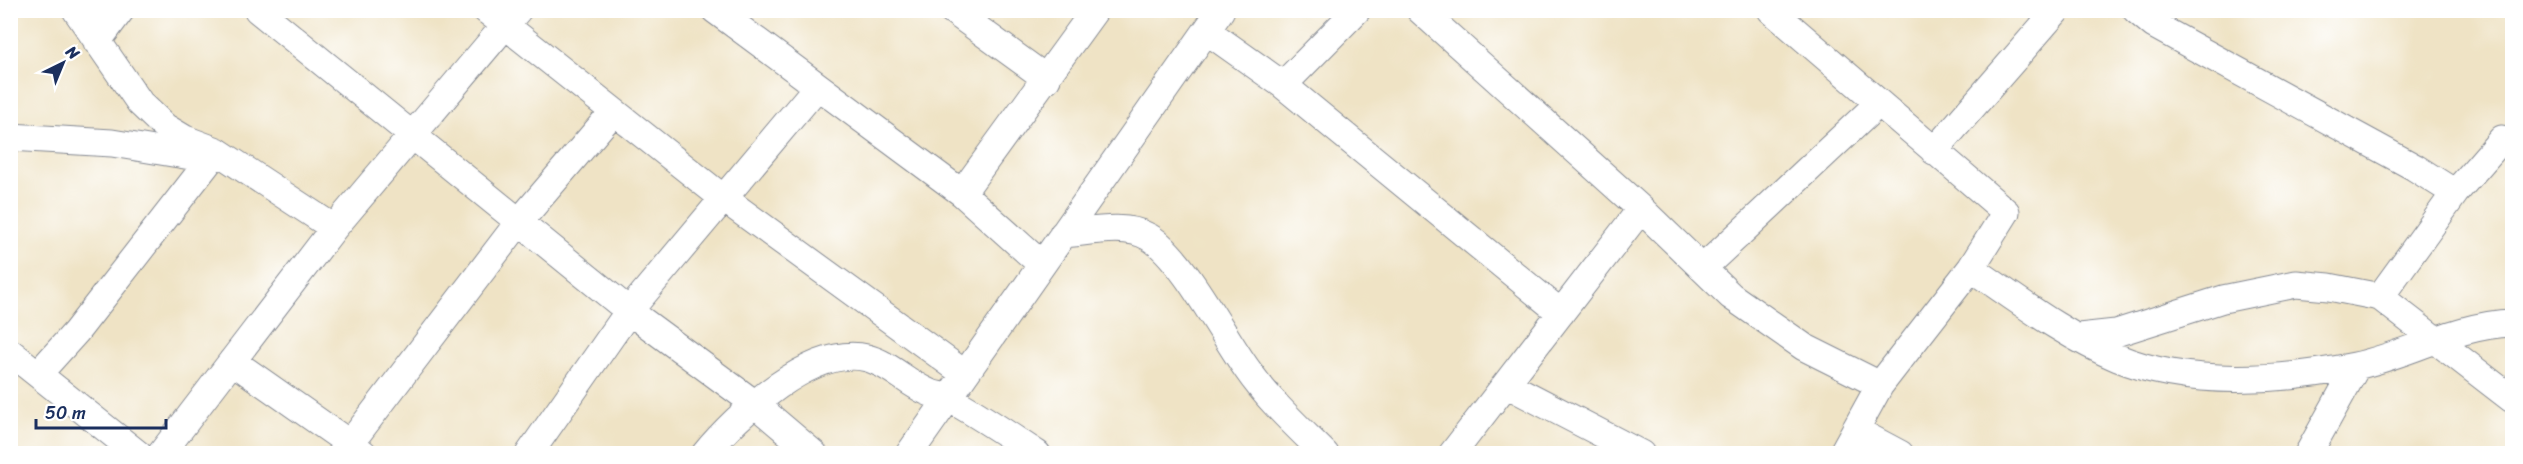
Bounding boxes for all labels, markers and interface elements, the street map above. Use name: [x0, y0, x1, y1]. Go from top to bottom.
north arrow: [33, 33, 93, 93]
text: N: [58, 37, 87, 67]
scale bar: [36, 392, 166, 430]
text: 50 m: [45, 397, 86, 429]

